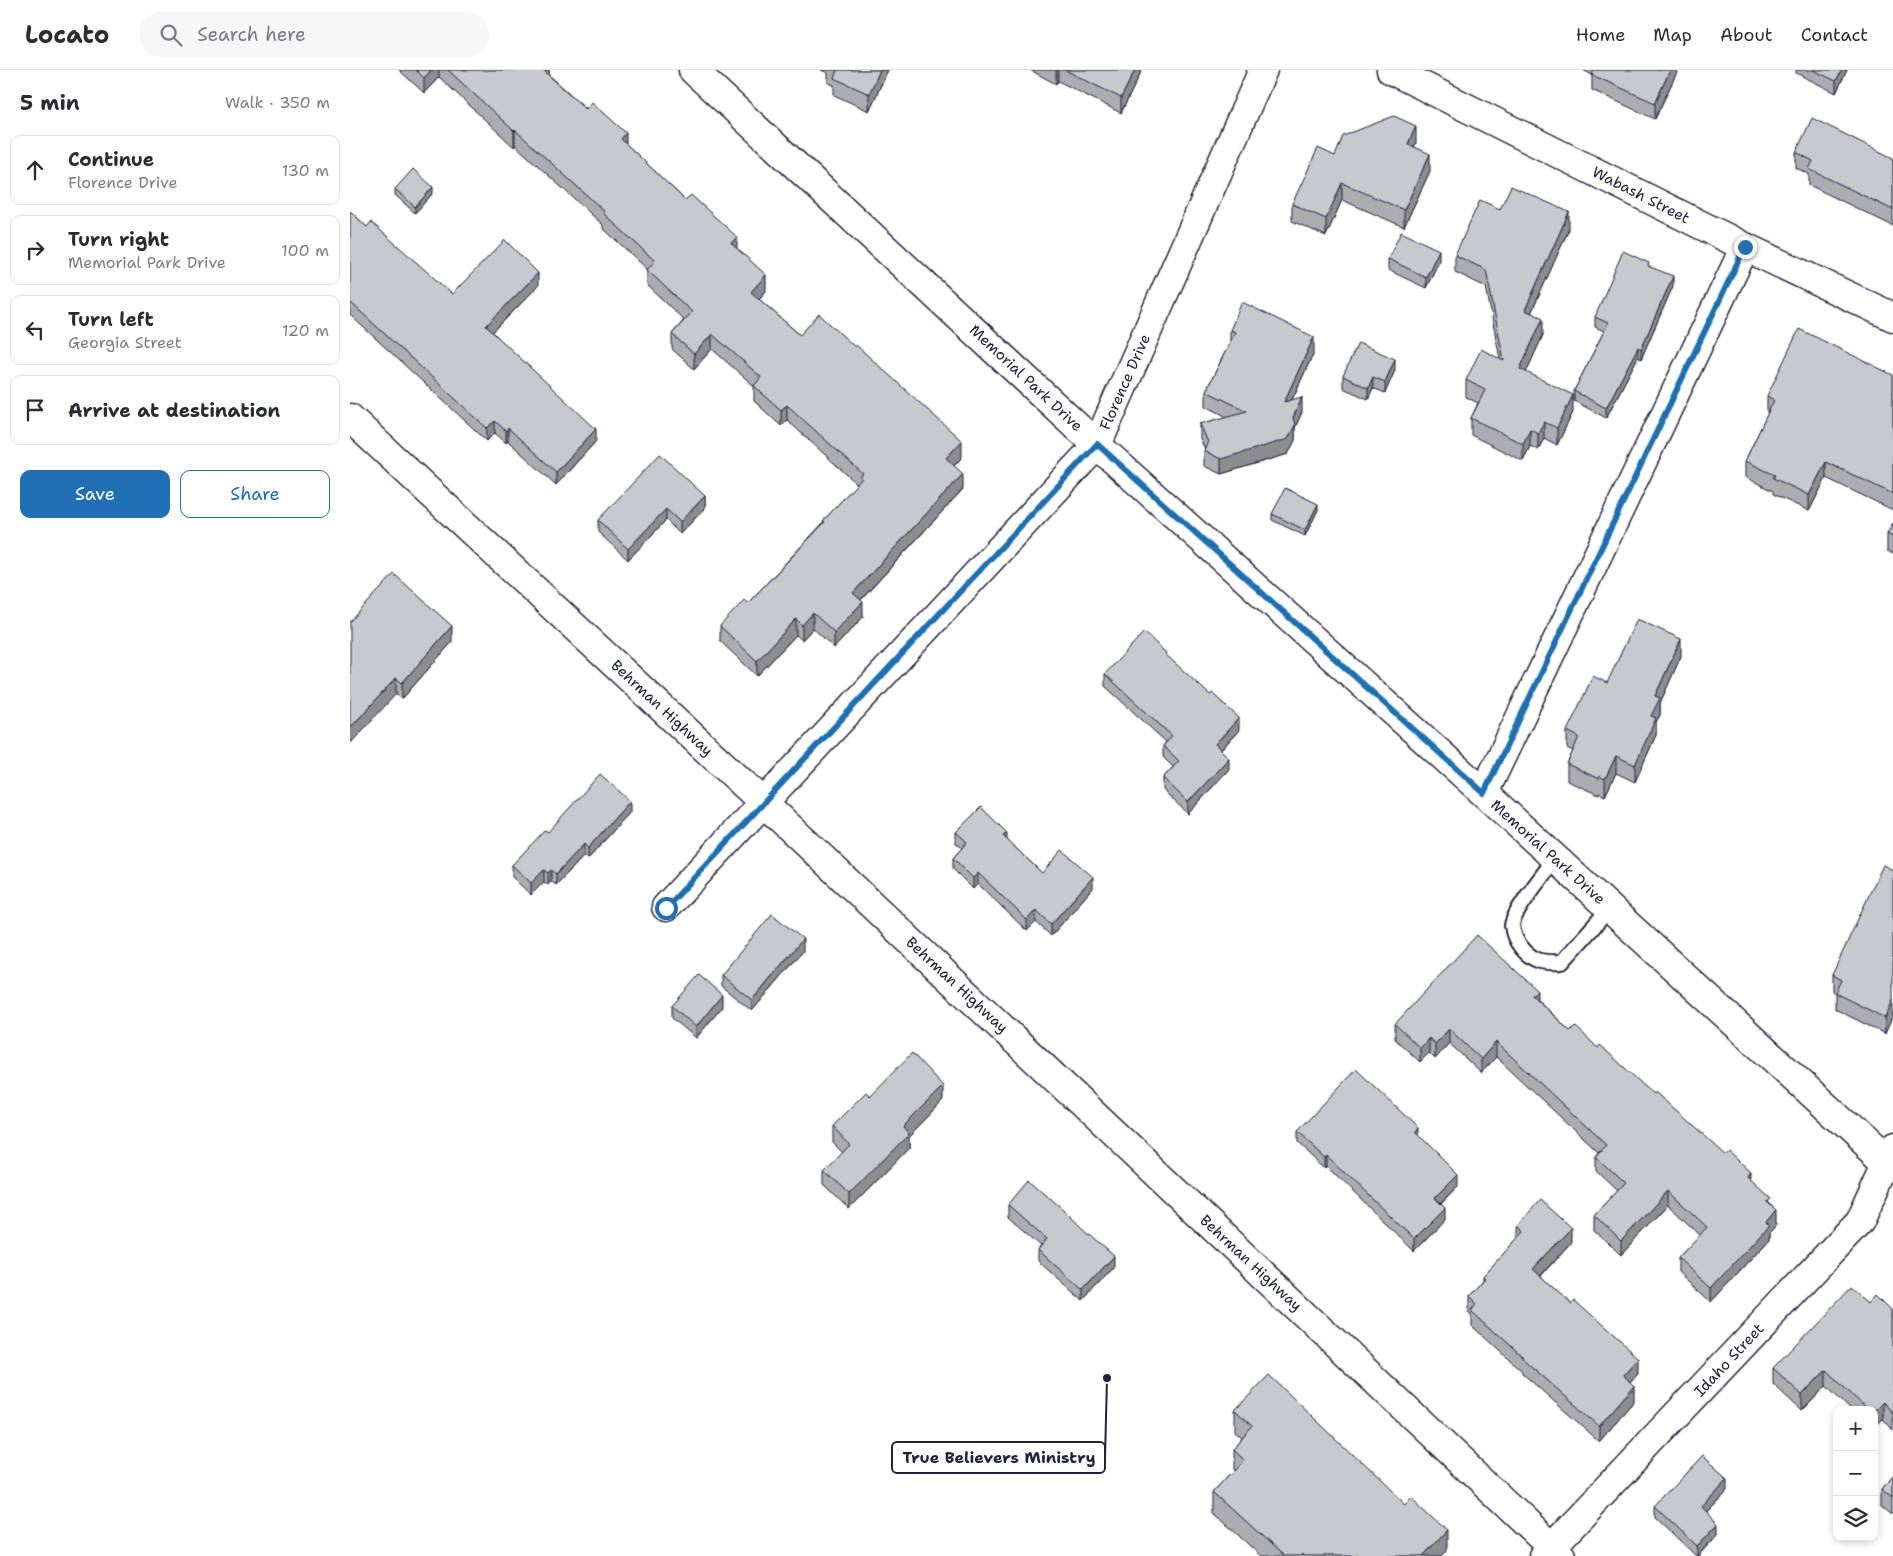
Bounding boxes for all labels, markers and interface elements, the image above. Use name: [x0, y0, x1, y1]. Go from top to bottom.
search box: [139, 12, 489, 57]
text: Locato: [25, 19, 109, 51]
icon: search: [157, 21, 185, 49]
text: Search here: [197, 22, 306, 47]
text: Home: [1576, 23, 1625, 47]
text: Map: [1653, 23, 1692, 47]
text: About: [1720, 23, 1773, 47]
text: Contact: [1801, 23, 1868, 47]
text: 5 min: [20, 89, 80, 117]
text: Walk · 350 m: [225, 92, 330, 113]
text: Continue: [68, 147, 154, 172]
icon: ahead: [21, 156, 49, 184]
text: 130 m: [282, 160, 329, 181]
street label: Wabash Street: [1589, 162, 1693, 228]
text: Florence Drive: [68, 172, 178, 193]
text: Turn right: [68, 227, 169, 252]
icon: right: [21, 236, 49, 264]
route end: [1734, 236, 1757, 259]
text: 100 m: [281, 240, 329, 261]
text: Memorial Park Drive: [68, 252, 226, 273]
text: Turn left: [68, 307, 154, 332]
icon: left: [21, 316, 49, 344]
text: 120 m: [282, 320, 329, 341]
street label: Memorial Park Drive: [965, 320, 1087, 436]
street label: Florence Drive: [1095, 331, 1155, 433]
text: Georgia Street: [68, 332, 182, 353]
icon: arrive: [21, 396, 49, 424]
text: Arrive at destination: [68, 398, 280, 423]
button: Save: [20, 470, 170, 518]
button: Share: [180, 470, 330, 518]
street label: Behrman Highway: [607, 655, 717, 761]
street label: Memorial Park Drive: [1486, 795, 1610, 909]
route start: [655, 897, 678, 920]
street label: Behrman Highway: [902, 932, 1012, 1038]
street label: Behrman Highway: [1196, 1210, 1306, 1316]
street label: Idaho Street: [1690, 1319, 1768, 1401]
map controls: [1833, 1406, 1878, 1541]
button: +: [1833, 1406, 1878, 1451]
callout: True Believers Ministry: [892, 1442, 1105, 1473]
text: True Believers Ministry: [902, 1447, 1096, 1468]
button: −: [1833, 1451, 1878, 1496]
button: layers: [1833, 1496, 1878, 1541]

